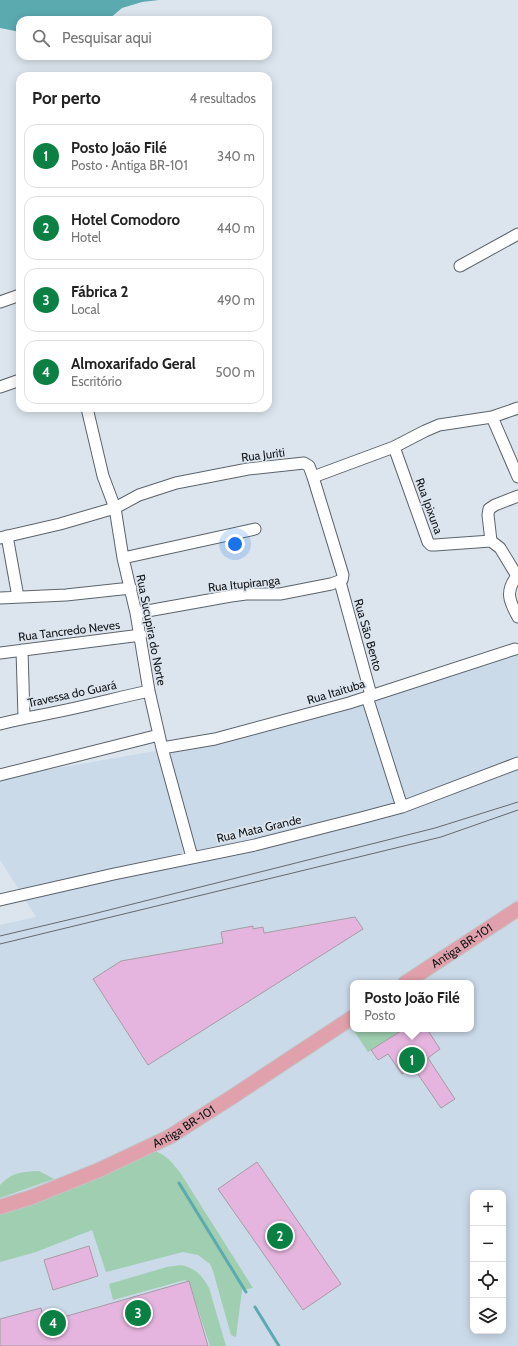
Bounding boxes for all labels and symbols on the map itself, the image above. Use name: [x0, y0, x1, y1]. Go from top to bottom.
street label: Rua Juriti: [240, 444, 286, 465]
street label: Rua Ipixuna: [412, 476, 447, 536]
your location: [225, 534, 245, 554]
street label: Rua Itupiranga: [207, 572, 281, 595]
street label: Rua Sucupira do Norte: [133, 573, 170, 687]
street label: Rua São Bento: [351, 597, 386, 673]
street label: Rua Tancredo Neves: [17, 617, 121, 644]
street label: Rua Itaituba: [305, 676, 367, 707]
street label: Travessa do Guará: [26, 677, 118, 710]
street label: Rua Mata Grande: [215, 811, 303, 846]
street label: Antiga BR-101: [428, 920, 495, 971]
pin: 1: [399, 1045, 425, 1075]
street label: Antiga BR-101: [150, 1102, 218, 1151]
pin: 2: [267, 1221, 293, 1251]
pin: 3: [125, 1298, 151, 1328]
pin: 4: [40, 1308, 66, 1338]

